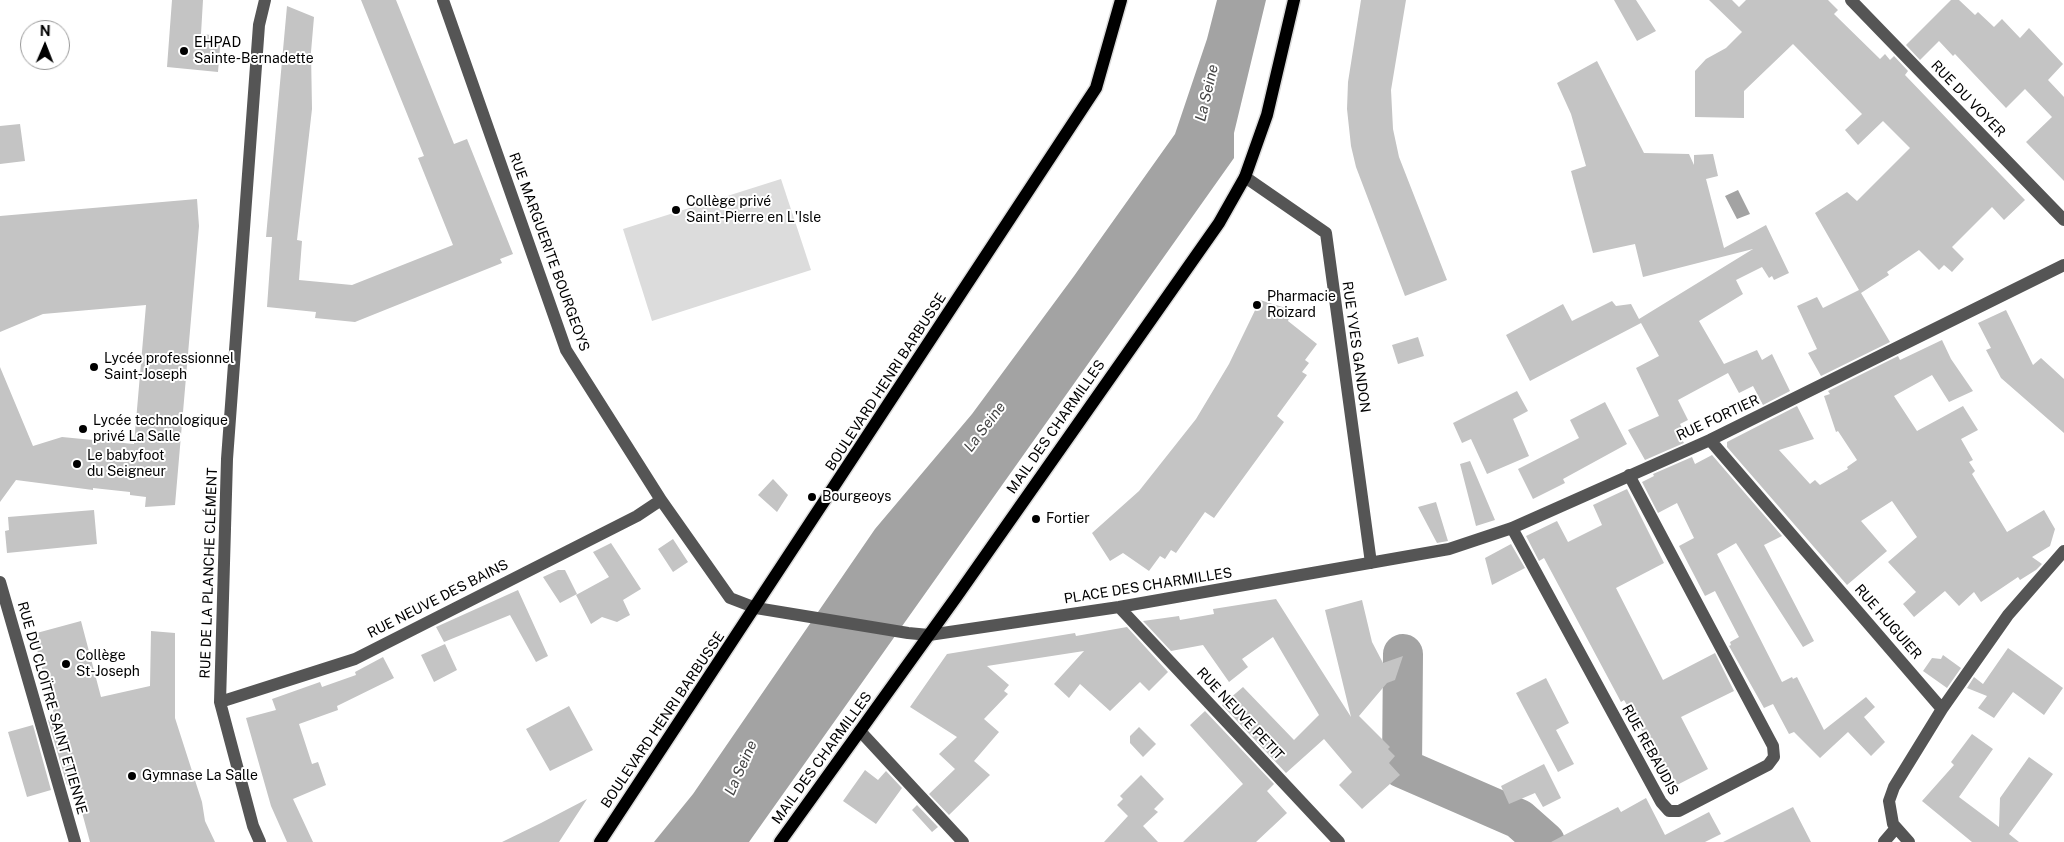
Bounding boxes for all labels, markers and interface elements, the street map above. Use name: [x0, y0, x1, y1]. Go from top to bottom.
north arrow: [20, 20, 70, 70]
text: N: [40, 23, 51, 39]
place label: EHPAD Sainte-Bernadette: [194, 35, 314, 68]
marker: EHPAD Sainte-Bernadette: [178, 45, 190, 57]
street label: RUE DU VOYER: [1927, 57, 2009, 141]
water label: La Seine: [1192, 63, 1222, 123]
street label: RUE MARGUERITE BOURGEOYS: [505, 150, 593, 354]
place label: Collège privé Saint-Pierre en L'Isle: [686, 194, 821, 226]
marker: Collège privé Saint-Pierre en L'Isle: [670, 204, 682, 216]
street label: RUE YVES GANDON: [1338, 280, 1374, 414]
place label: Pharmacie Roizard: [1267, 289, 1336, 322]
street label: BOULEVARD HENRI BARBUSSE: [822, 290, 950, 474]
marker: Pharmacie Roizard: [1251, 299, 1263, 311]
place label: Lycée professionnel Saint-Joseph: [104, 351, 234, 384]
street label: MAIL DES CHARMILLES: [1003, 357, 1109, 497]
marker: Lycée professionnel Saint-Joseph: [88, 361, 100, 373]
street label: RUE FORTIER: [1674, 391, 1762, 445]
water label: La Seine: [960, 398, 1010, 456]
place label: Lycée technologique privé La Salle: [93, 413, 228, 446]
marker: Lycée technologique privé La Salle: [77, 423, 89, 435]
place label: Le babyfoot du Seigneur: [87, 448, 166, 481]
marker: Le babyfoot du Seigneur: [71, 458, 83, 470]
street label: RUE DE LA PLANCHE CLÉMENT: [197, 467, 221, 679]
place label: Bourgeoys: [822, 489, 891, 505]
marker: Bourgeoys: [806, 491, 818, 503]
place label: Fortier: [1046, 511, 1090, 527]
marker: Fortier: [1030, 513, 1042, 525]
street label: RUE NEUVE DES BAINS: [365, 556, 511, 642]
street label: PLACE DES CHARMILLES: [1063, 564, 1233, 608]
street label: RUE HUGUIER: [1851, 581, 1925, 663]
street label: RUE DU CLOÏTRE SAINT ETIENNE: [14, 600, 90, 816]
street label: BOULEVARD HENRI BARBUSSE: [598, 629, 728, 811]
place label: Collège St-Joseph: [76, 648, 140, 680]
marker: Collège St-Joseph: [60, 658, 72, 670]
street label: RUE NEUVE PETIT: [1193, 664, 1287, 764]
street label: MAIL DES CHARMILLES: [768, 689, 876, 827]
street label: RUE REBAUDIS: [1618, 702, 1682, 798]
water label: La Seine: [721, 738, 761, 798]
place label: Gymnase La Salle: [142, 768, 258, 784]
marker: Gymnase La Salle: [126, 770, 138, 782]

